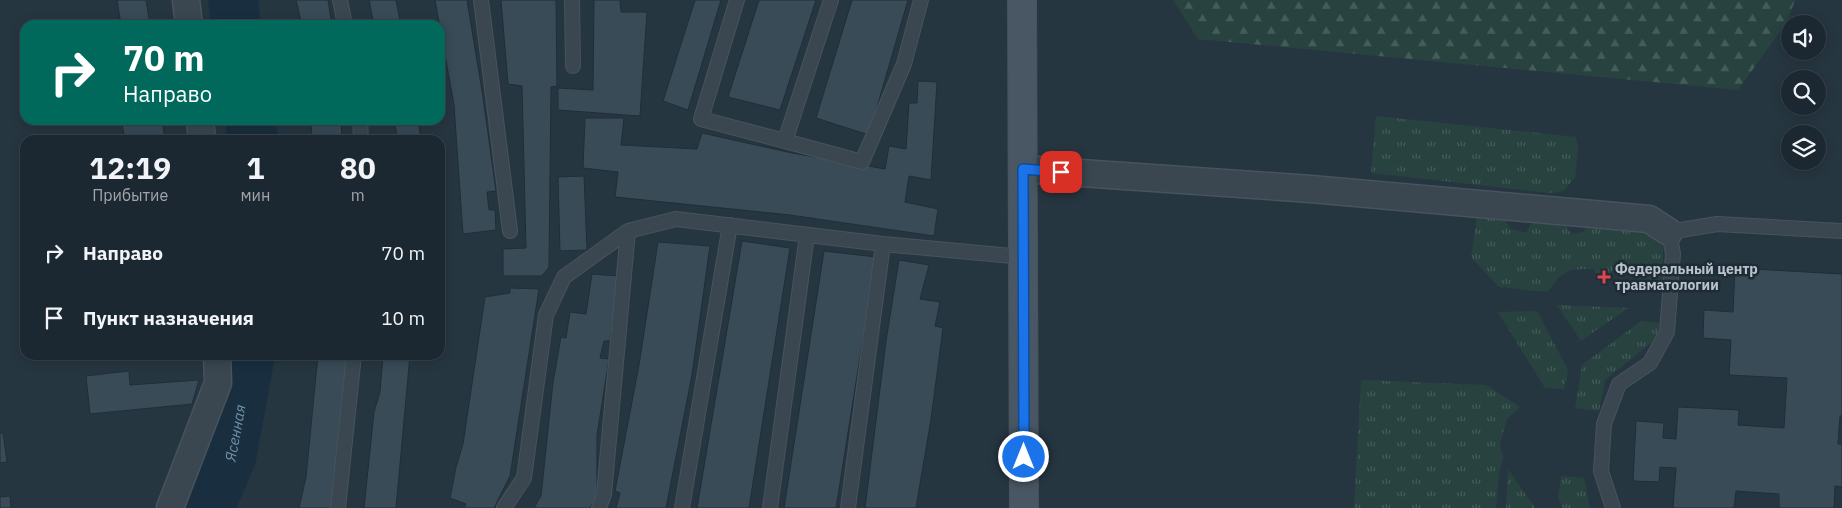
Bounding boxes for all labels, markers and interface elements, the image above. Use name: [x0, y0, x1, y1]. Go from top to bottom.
map controls: [1781, 15, 1826, 170]
button: sound: [1781, 15, 1826, 60]
text: 70 m: [123, 35, 205, 81]
icon: right: [40, 40, 105, 105]
button: search: [1781, 70, 1826, 115]
text: Направо: [123, 79, 212, 108]
button: layers: [1781, 125, 1826, 170]
text: 12:19: [89, 148, 171, 187]
text: 1: [246, 148, 264, 187]
text: 80: [340, 148, 376, 187]
pin: [1040, 151, 1082, 193]
icon: arrive: [1047, 158, 1075, 186]
text: Прибытие: [92, 185, 168, 205]
text: мин: [240, 185, 270, 205]
text: m: [351, 185, 365, 205]
icon: right: [40, 239, 68, 267]
text: Направо: [83, 241, 163, 265]
text: 70 m: [381, 241, 425, 265]
place label: Федеральный центр травматологии: [1615, 260, 1758, 294]
marker: Федеральный центр травматологии: [1597, 270, 1611, 284]
icon: arrive: [40, 304, 68, 332]
text: Пункт назначения: [83, 306, 254, 330]
text: 10 m: [381, 306, 425, 330]
water label: Ясенная: [220, 403, 250, 464]
position arrow: [997, 430, 1049, 482]

